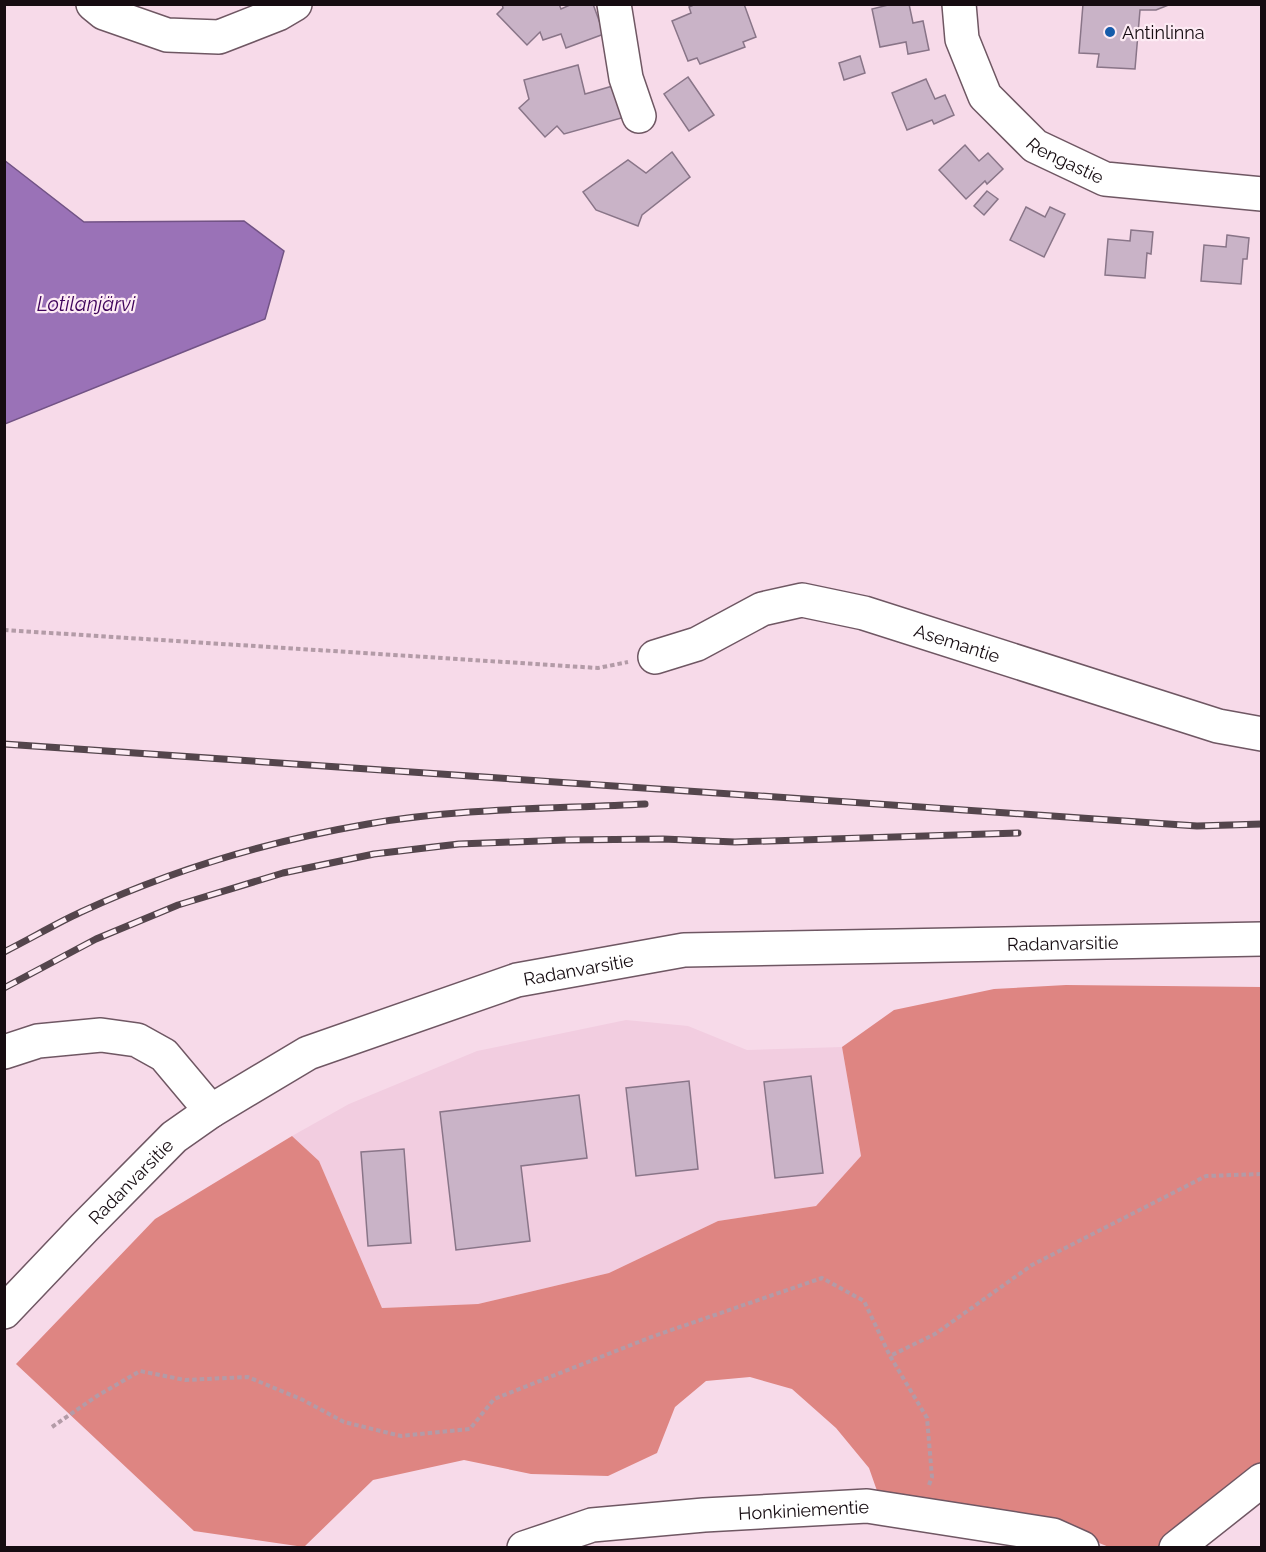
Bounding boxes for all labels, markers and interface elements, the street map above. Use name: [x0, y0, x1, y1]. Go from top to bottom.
place label: Antinlinna: [1122, 22, 1205, 43]
marker: Antinlinna: [1103, 25, 1117, 39]
street label: Rengastie: [1022, 133, 1108, 188]
water label: Lotilanjärvi: [37, 292, 136, 316]
street label: Asemantie: [912, 619, 1003, 666]
street label: Radanvarsitie: [1007, 931, 1119, 954]
street label: Radanvarsitie: [522, 949, 636, 989]
street label: Radanvarsitie: [84, 1134, 177, 1228]
street label: Honkiniementie: [738, 1495, 870, 1524]

